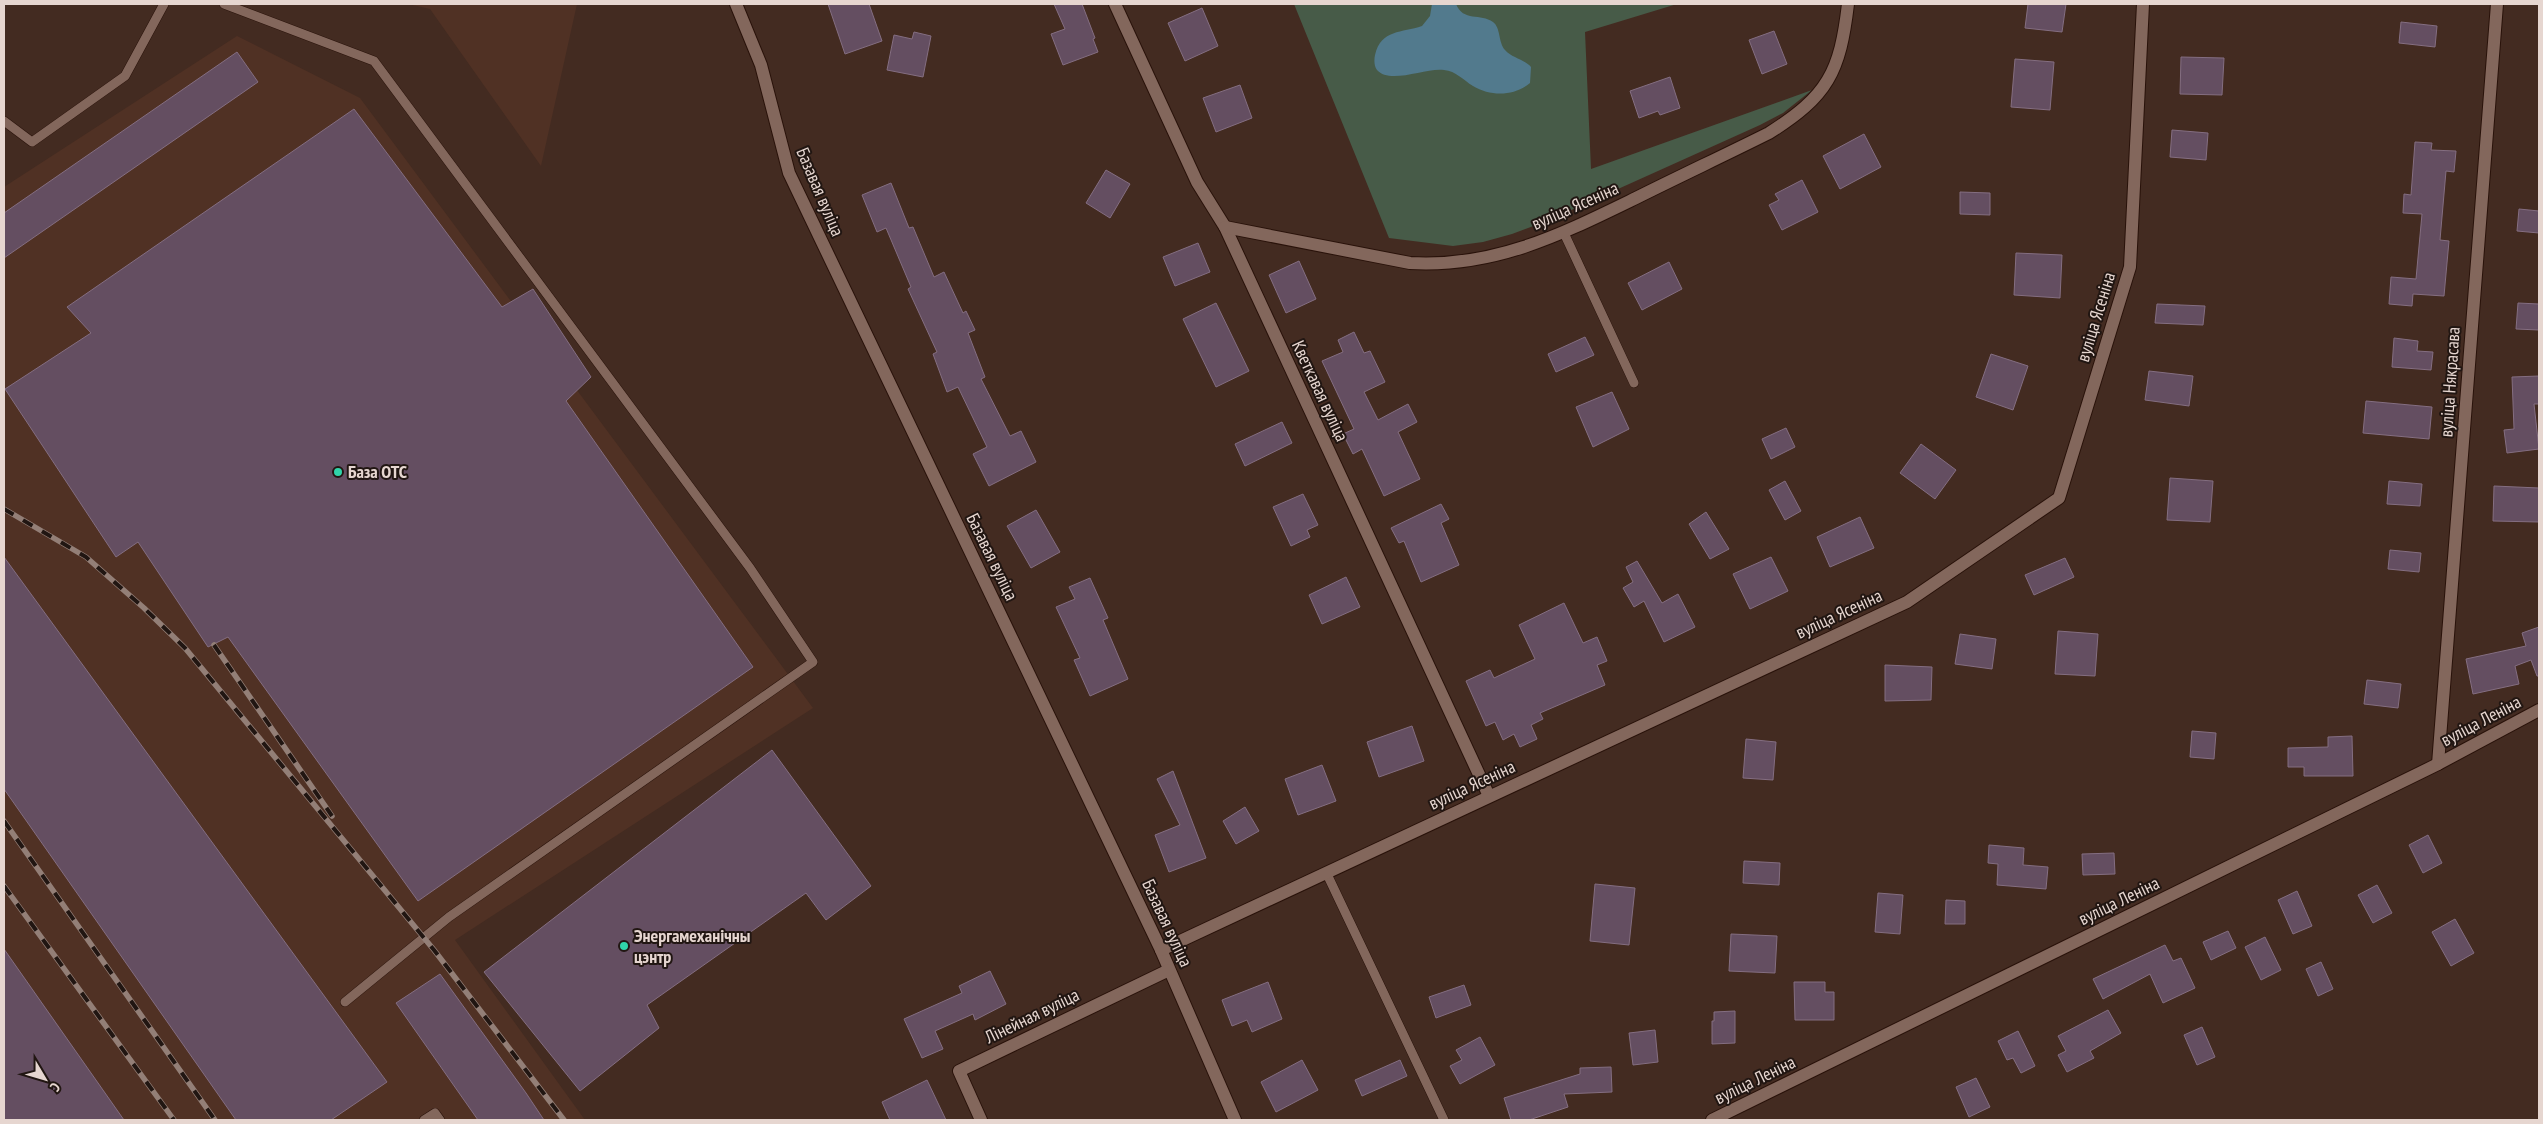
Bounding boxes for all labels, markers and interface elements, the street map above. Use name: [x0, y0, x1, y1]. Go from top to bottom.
street label: Базавая вуліца: [791, 144, 849, 240]
street label: вуліца Ясеніна: [1528, 176, 1622, 235]
street label: вуліца Ясеніна: [2071, 269, 2120, 364]
street label: вуліца Някрасава: [2434, 326, 2465, 438]
street label: Кветкавая вуліца: [1287, 337, 1354, 445]
place label: База ОТС: [348, 460, 407, 483]
marker: База ОТС: [332, 466, 344, 478]
street label: Базавая вуліца: [961, 509, 1023, 604]
street label: вуліца Ясеніна: [1792, 584, 1886, 644]
street label: вуліца Леніна: [2437, 690, 2525, 751]
street label: вуліца Ясеніна: [1425, 755, 1519, 815]
street label: вуліца Леніна: [2075, 871, 2163, 930]
street label: Базавая вуліца: [1137, 875, 1198, 970]
place label: Энергамеханічны цэнтр: [634, 924, 750, 968]
marker: Энергамеханічны цэнтр: [618, 940, 630, 952]
street label: Лінейная вуліца: [980, 983, 1083, 1049]
street label: вуліца Леніна: [1711, 1050, 1799, 1109]
north arrow: [20, 1054, 70, 1104]
text: С: [46, 1079, 64, 1096]

